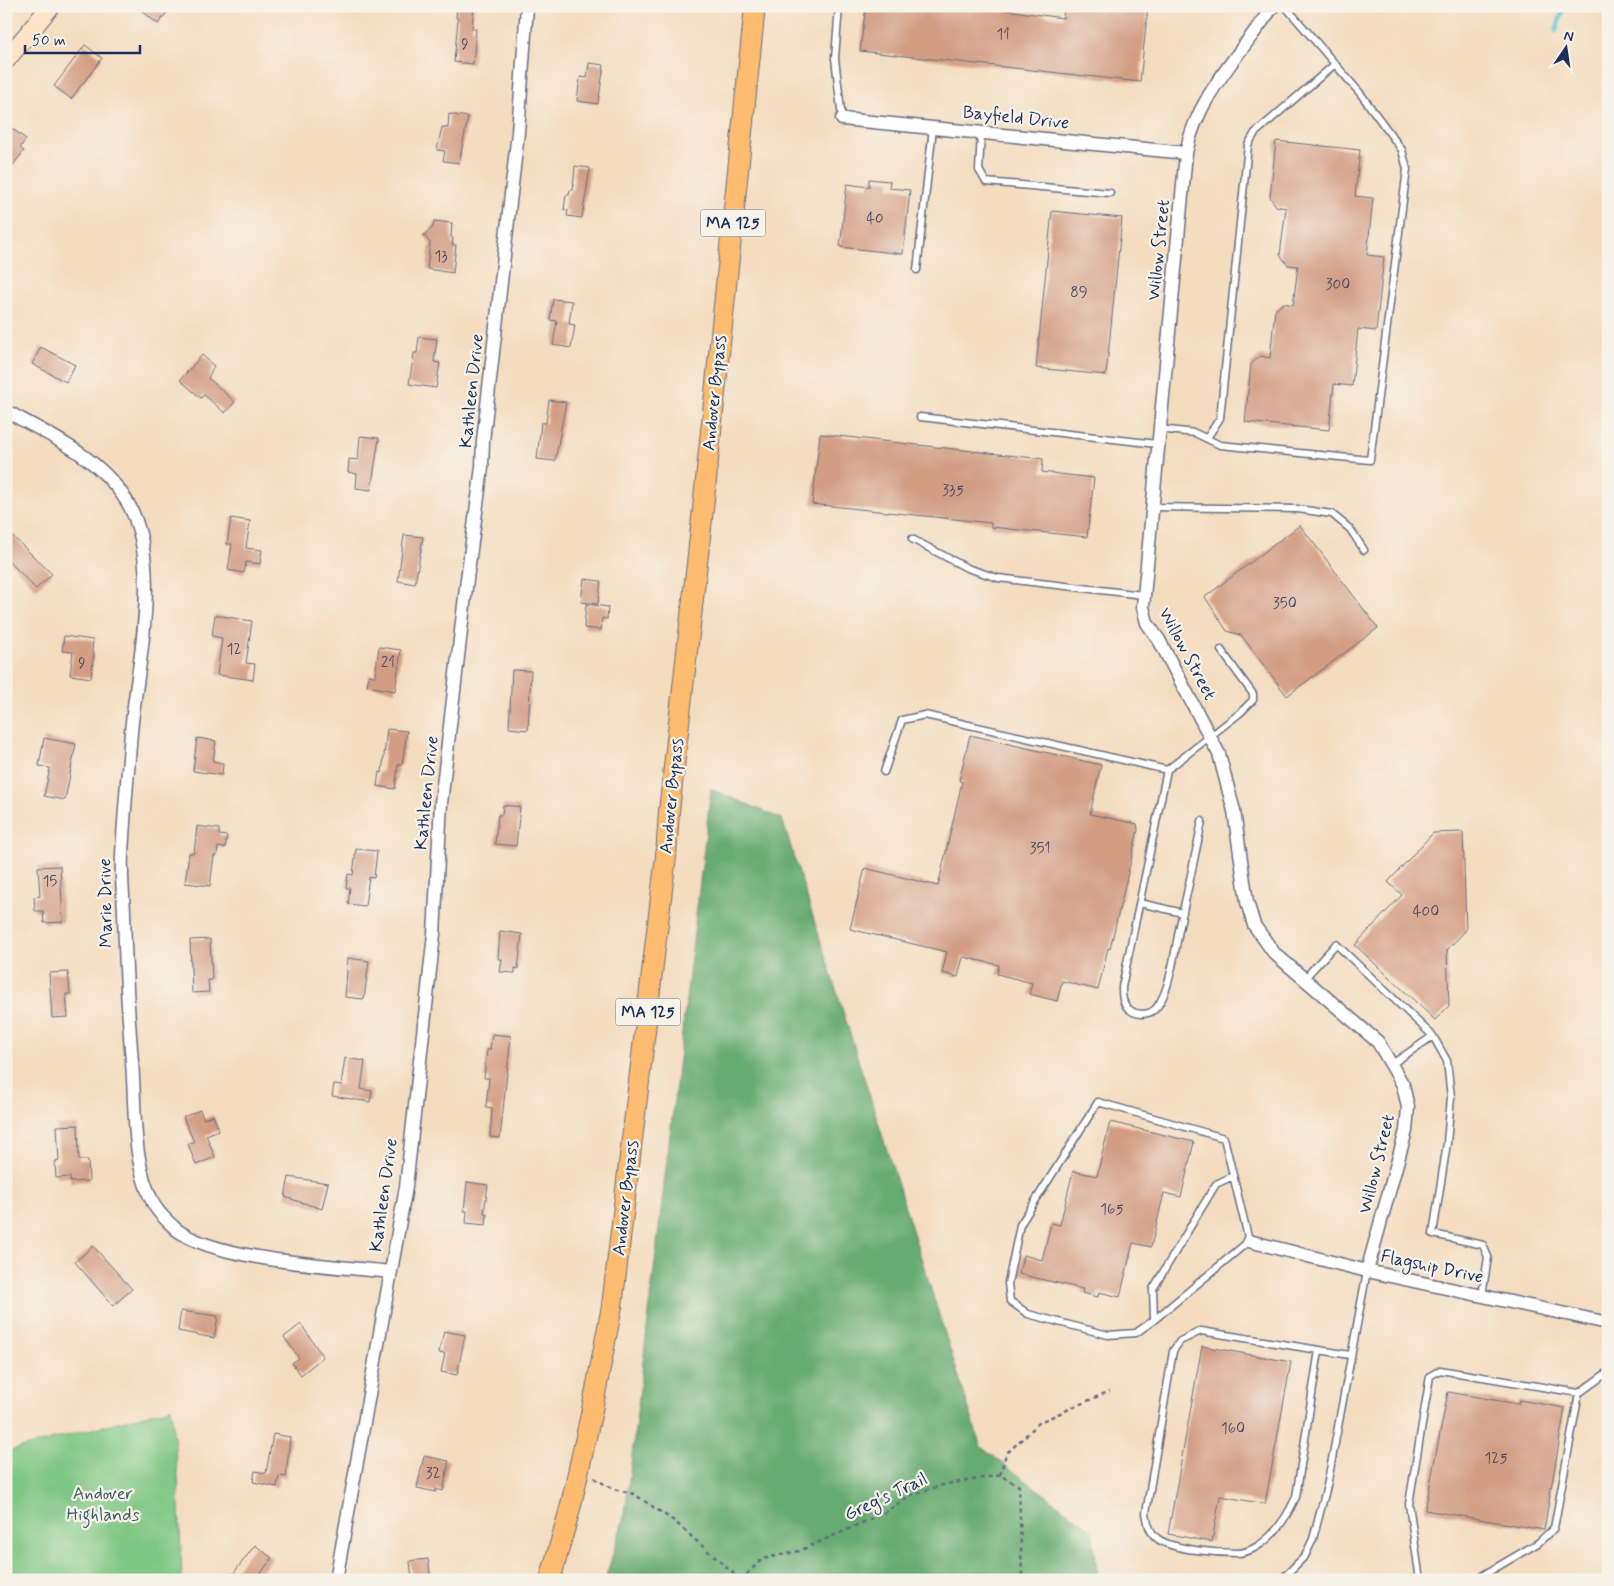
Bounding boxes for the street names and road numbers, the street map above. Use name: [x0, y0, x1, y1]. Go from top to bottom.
street label: Bayfield Drive: [962, 100, 1070, 136]
street label: Willow Street: [1142, 198, 1176, 302]
road number: MA 125: [700, 210, 766, 237]
street label: Kathleen Drive: [454, 333, 490, 449]
street label: Andover Bypass: [697, 334, 733, 452]
street label: Willow Street: [1153, 604, 1222, 705]
street label: Kathleen Drive: [409, 735, 445, 851]
street label: Andover Bypass: [654, 737, 690, 855]
street label: Marie Drive: [93, 858, 119, 948]
road number: MA 125: [616, 999, 680, 1026]
street label: Willow Street: [1353, 1112, 1401, 1216]
street label: Kathleen Drive: [364, 1137, 404, 1253]
street label: Andover Bypass: [607, 1139, 645, 1257]
street label: Flagship Drive: [1378, 1244, 1486, 1291]
street label: Greg's Trail: [840, 1467, 932, 1528]

